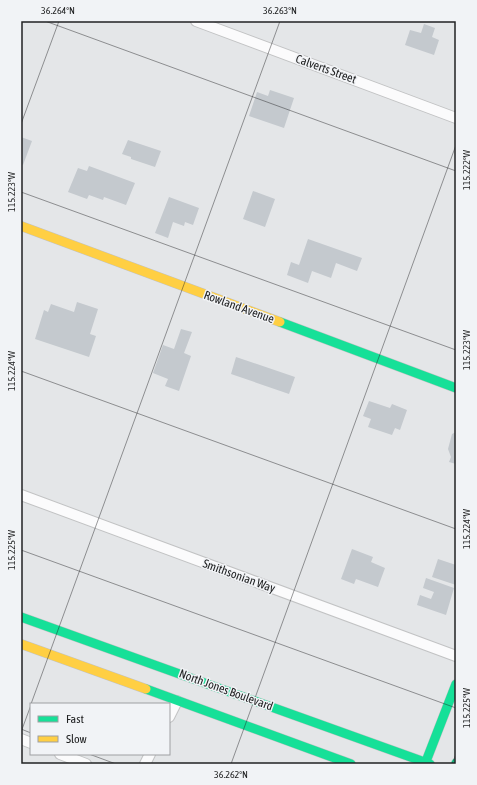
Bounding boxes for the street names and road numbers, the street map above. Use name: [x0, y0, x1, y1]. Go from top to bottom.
street label: Calverts Street: [294, 52, 359, 87]
street label: Rowland Avenue: [202, 288, 276, 326]
street label: Smithsonian Way: [201, 556, 277, 596]
street label: North Jones Boulevard: [177, 667, 275, 713]

